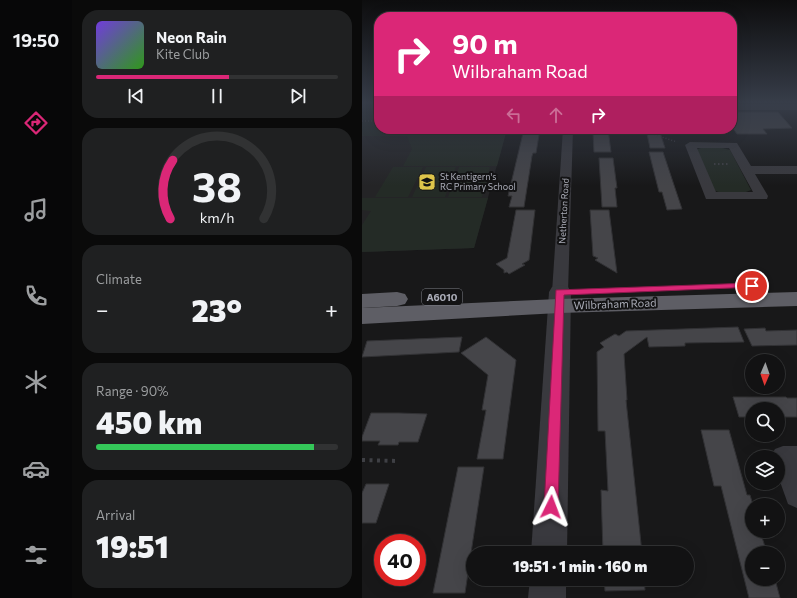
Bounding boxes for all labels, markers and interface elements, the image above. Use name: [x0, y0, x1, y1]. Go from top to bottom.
text: 90 m: [452, 26, 518, 60]
text: Neon Rain: [156, 28, 227, 46]
icon: right: [386, 28, 438, 80]
text: 19:50: [13, 29, 59, 51]
text: Kite Club: [156, 46, 210, 62]
text: Wilbraham Road: [452, 60, 588, 82]
icon: previous: [125, 85, 147, 107]
icon: pause: [206, 85, 228, 107]
icon: next: [287, 85, 309, 107]
icon: left: [503, 104, 525, 126]
icon: ahead: [545, 104, 567, 126]
icon: right: [587, 104, 609, 126]
icon: directions: [22, 109, 50, 137]
text: 38: [192, 160, 242, 211]
place label: St Kentigern's RC Primary School: [440, 171, 516, 192]
school or university icon: St Kentigern's RC Primary School: [417, 172, 437, 192]
street label: Netherton Road: [556, 178, 571, 244]
icon: music: [22, 196, 50, 224]
text: km/h: [200, 208, 234, 226]
pin: [735, 269, 769, 303]
text: Climate: [96, 271, 142, 287]
icon: arrive: [741, 275, 763, 297]
icon: phone: [22, 282, 50, 310]
road number: A6010: [422, 289, 462, 305]
text: 23°: [192, 291, 242, 328]
text: −: [96, 296, 109, 323]
text: +: [325, 296, 338, 323]
street label: Wilbraham Road: [573, 296, 657, 311]
north arrow: [745, 354, 785, 394]
map controls: [745, 354, 785, 586]
icon: climate: [22, 368, 50, 396]
text: Range · 90%: [96, 383, 169, 399]
button: search: [745, 402, 785, 442]
text: 450 km: [96, 403, 202, 440]
button: layers: [745, 450, 785, 490]
icon: car: [22, 455, 50, 483]
position arrow: [530, 486, 572, 528]
button: +: [745, 498, 785, 538]
text: Arrival: [96, 507, 135, 523]
text: 19:51: [96, 527, 169, 564]
speed limit sign: 40: [374, 534, 426, 586]
icon: filters: [22, 541, 50, 569]
button: −: [745, 546, 785, 586]
text: 19:51 · 1 min · 160 m: [513, 557, 647, 575]

